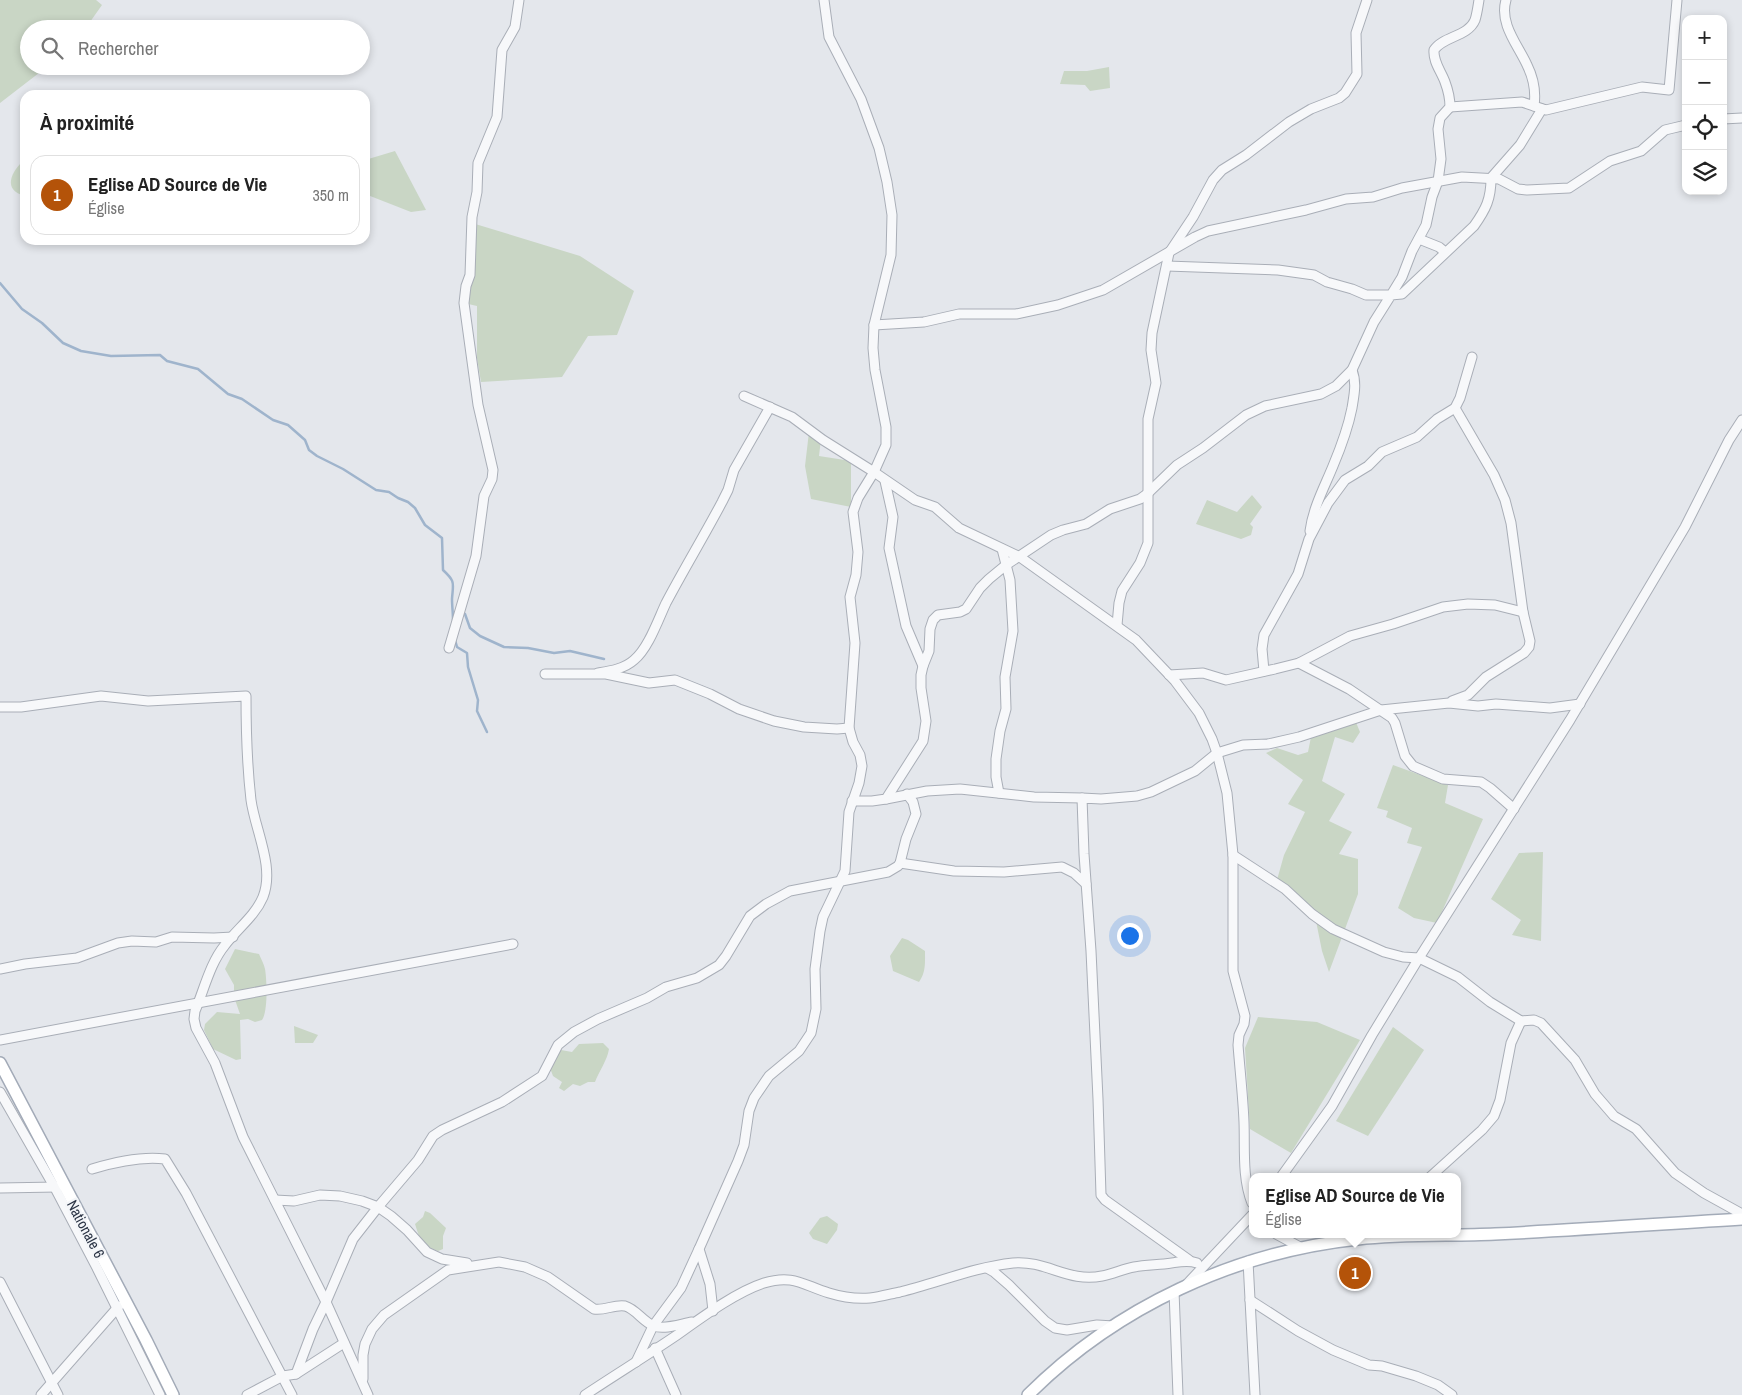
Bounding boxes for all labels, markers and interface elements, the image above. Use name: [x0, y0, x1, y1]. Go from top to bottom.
map controls: [1682, 15, 1727, 195]
button: +: [1682, 15, 1727, 60]
search box: [20, 20, 370, 75]
icon: search: [38, 34, 66, 62]
text: Rechercher: [78, 35, 159, 61]
button: −: [1682, 60, 1727, 105]
button: locate: [1682, 105, 1727, 150]
text: À proximité: [40, 108, 134, 137]
button: layers: [1682, 150, 1727, 195]
text: Eglise AD Source de Vie: [88, 171, 267, 197]
text: 1: [53, 184, 61, 206]
text: 350 m: [313, 184, 349, 206]
text: Église: [88, 197, 124, 219]
your location: [1117, 923, 1143, 949]
popup: [1249, 1173, 1461, 1238]
text: Eglise AD Source de Vie: [1265, 1182, 1445, 1208]
street label: Nationale 6: [62, 1196, 110, 1262]
text: Église: [1265, 1208, 1302, 1230]
pin: 1: [1339, 1254, 1371, 1292]

